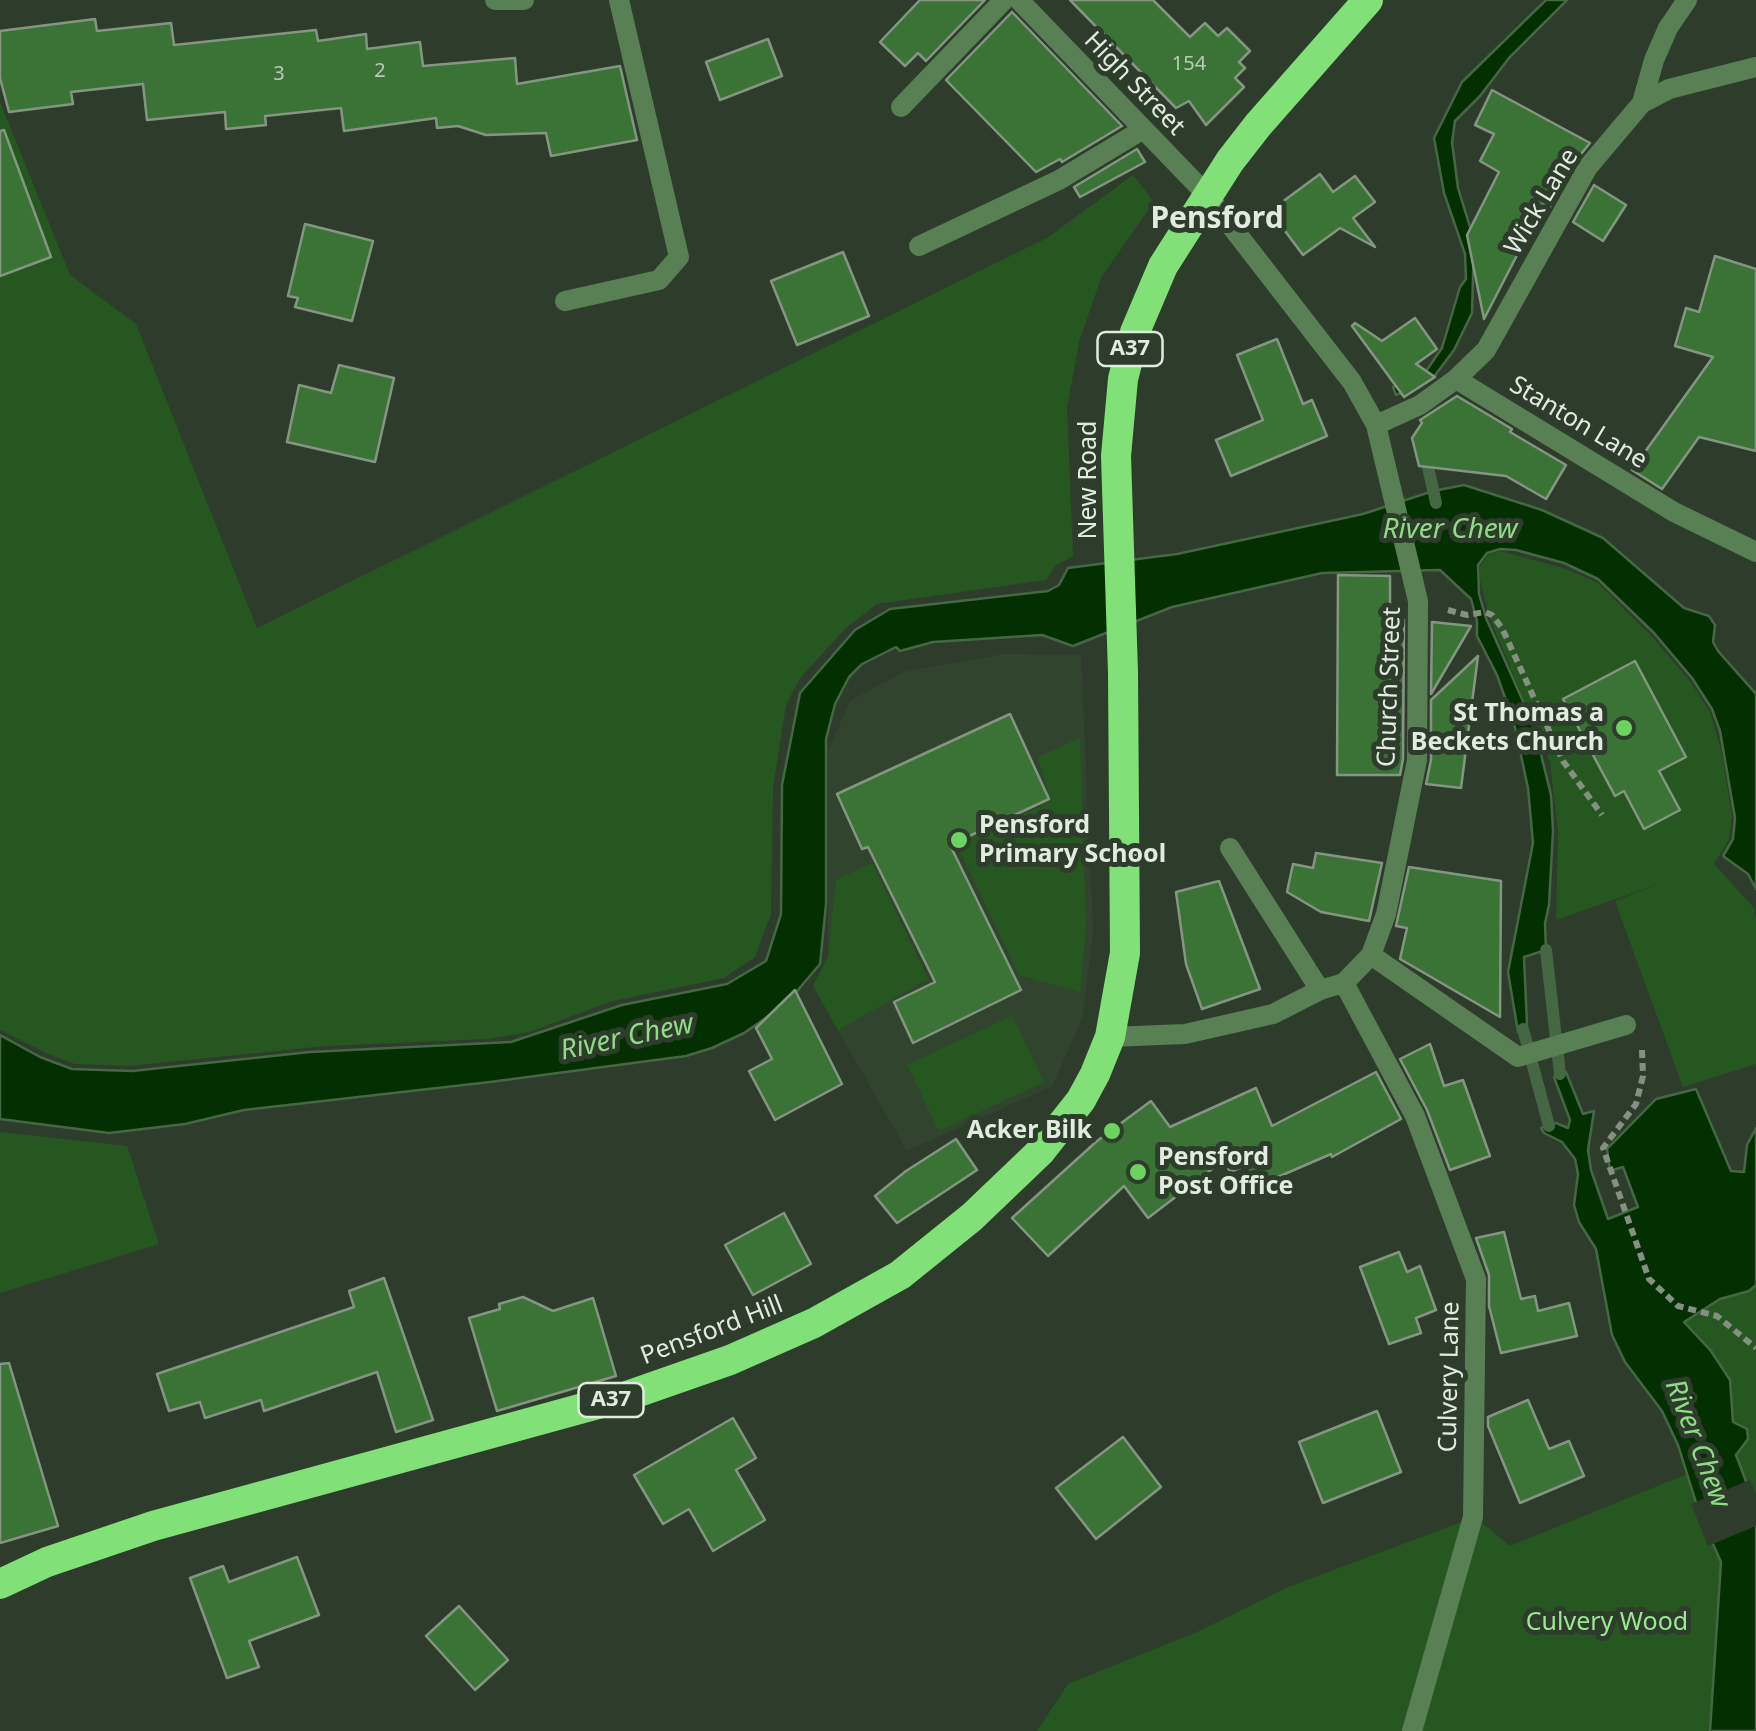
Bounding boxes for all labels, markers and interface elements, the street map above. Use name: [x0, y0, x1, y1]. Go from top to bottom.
street label: High Street: [1077, 26, 1191, 142]
house number: 154: [1172, 52, 1206, 76]
house number: 2: [374, 59, 386, 83]
house number: 3: [273, 62, 285, 86]
street label: Wick Lane: [1499, 144, 1585, 260]
district label: Pensford: [1150, 201, 1284, 237]
road number: A37: [1098, 332, 1162, 366]
street label: Stanton Lane: [1504, 370, 1652, 476]
street label: New Road: [1074, 421, 1104, 539]
water label: River Chew: [1382, 513, 1518, 547]
street label: Church Street: [1372, 606, 1408, 768]
place label: St Thomas a Beckets Church: [1411, 699, 1604, 758]
marker: St Thomas a Beckets Church: [1613, 717, 1635, 739]
place label: Pensford Primary School: [979, 811, 1166, 870]
marker: Pensford Primary School: [948, 829, 970, 851]
water label: River Chew: [557, 1008, 697, 1068]
place label: Acker Bilk: [967, 1116, 1092, 1146]
marker: Acker Bilk: [1101, 1120, 1123, 1142]
place label: Pensford Post Office: [1158, 1143, 1293, 1202]
marker: Pensford Post Office: [1127, 1161, 1149, 1183]
street label: Pensford Hill: [637, 1290, 787, 1372]
street label: Culvery Lane: [1434, 1301, 1466, 1453]
water label: River Chew: [1657, 1375, 1737, 1513]
road number: A37: [578, 1383, 644, 1417]
park label: Culvery Wood: [1526, 1608, 1688, 1638]

